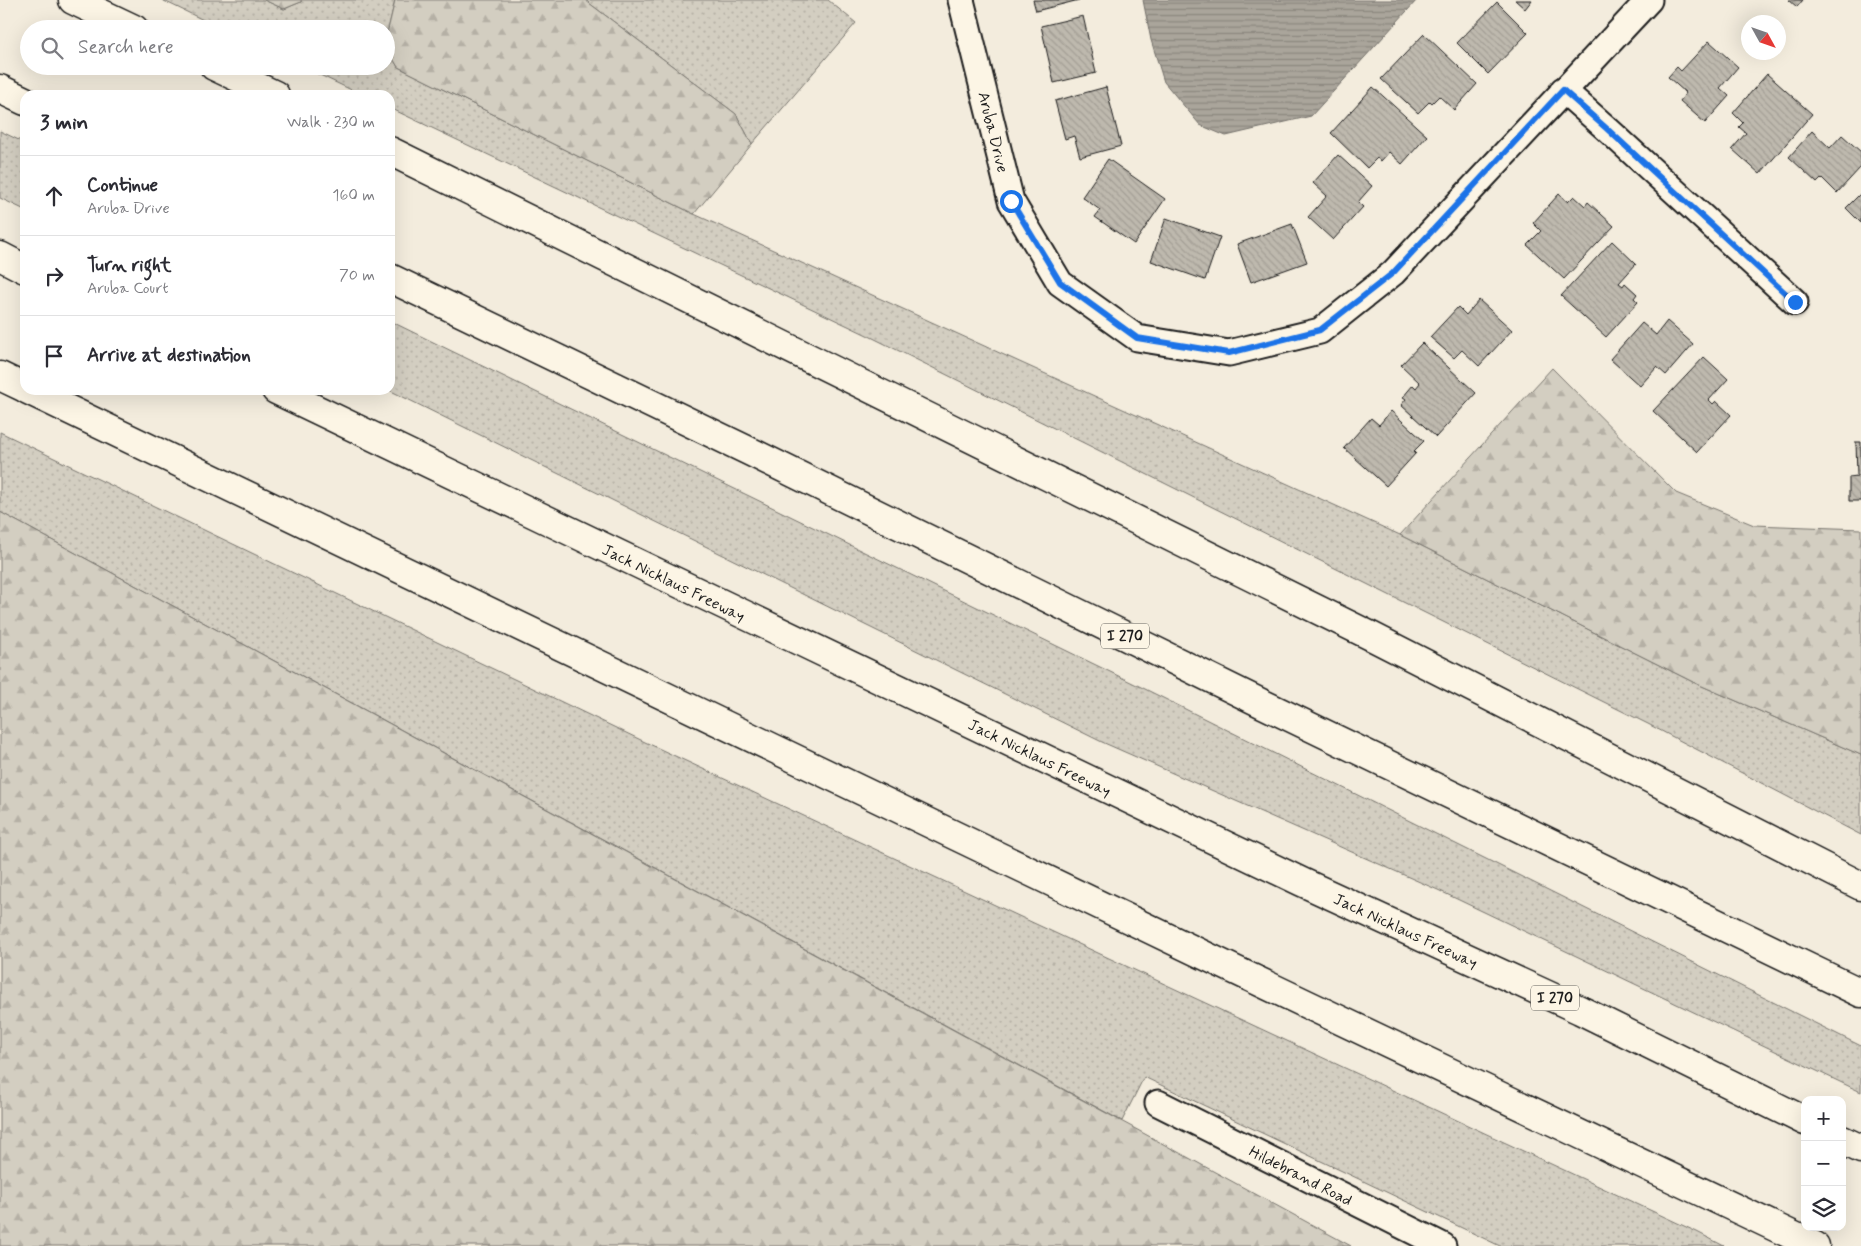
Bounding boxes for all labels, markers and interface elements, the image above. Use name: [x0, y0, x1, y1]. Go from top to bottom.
north arrow: [1741, 15, 1786, 60]
search box: [20, 20, 395, 75]
icon: search: [38, 34, 66, 62]
text: Search here: [78, 35, 174, 60]
street label: Aruba Drive: [972, 90, 1013, 175]
text: 3 min: [40, 109, 88, 137]
text: Walk · 230 m: [287, 112, 375, 133]
text: Continue: [87, 173, 158, 198]
icon: ahead: [40, 182, 68, 210]
text: 160 m: [332, 185, 375, 206]
route start: [1000, 190, 1023, 213]
text: Aruba Drive: [87, 198, 170, 219]
text: Turn right: [87, 253, 171, 278]
icon: right: [40, 262, 68, 290]
text: 70 m: [339, 265, 375, 286]
text: Aruba Court: [87, 278, 168, 299]
route end: [1784, 291, 1807, 314]
icon: arrive: [40, 342, 68, 370]
text: Arrive at destination: [87, 343, 251, 368]
street label: Jack Nicklaus Freeway: [598, 540, 748, 627]
road number: I 270: [1101, 624, 1149, 648]
street label: Jack Nicklaus Freeway: [964, 715, 1114, 802]
street label: Jack Nicklaus Freeway: [1330, 889, 1481, 974]
road number: I 270: [1531, 986, 1579, 1010]
map controls: [1801, 1096, 1846, 1231]
button: +: [1801, 1096, 1846, 1141]
street label: Hildebrand Road: [1245, 1141, 1356, 1211]
button: −: [1801, 1141, 1846, 1186]
button: layers: [1801, 1186, 1846, 1231]

